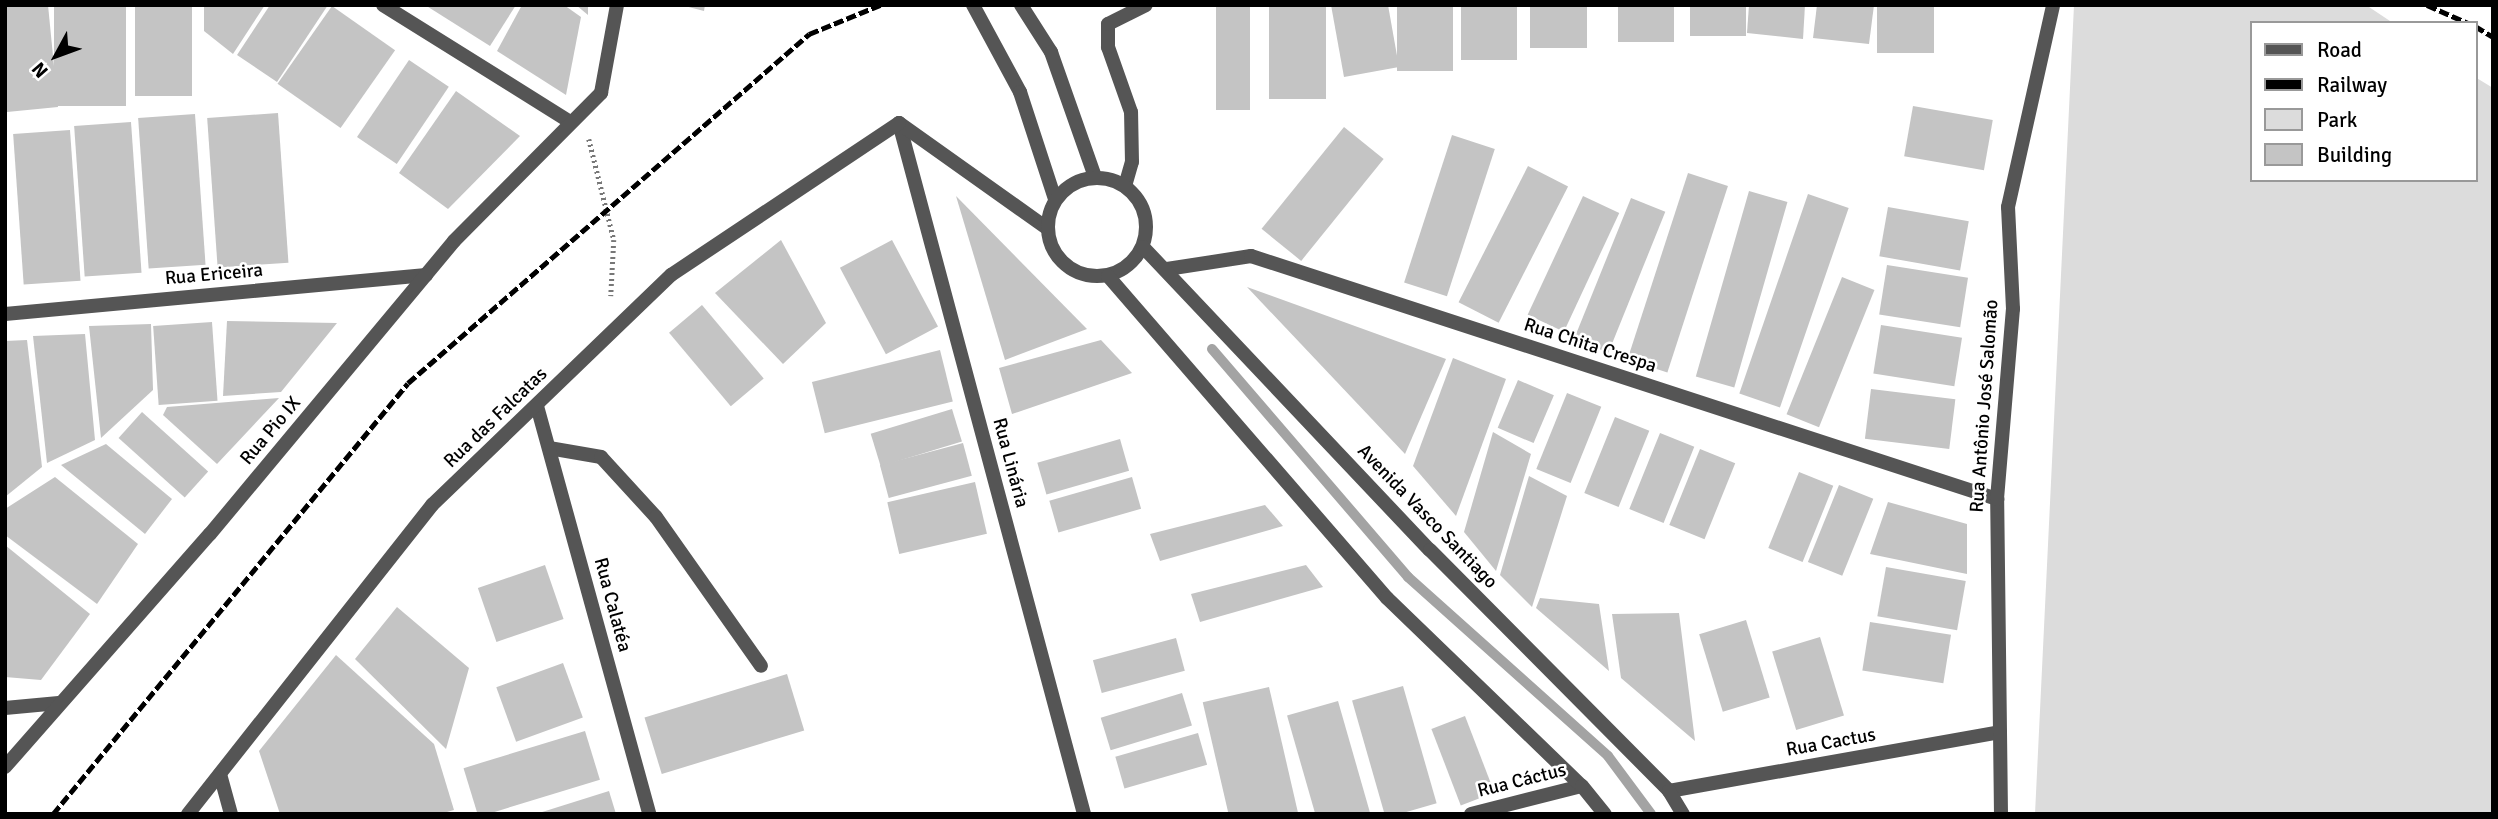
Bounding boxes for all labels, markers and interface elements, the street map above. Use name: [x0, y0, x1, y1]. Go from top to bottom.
north arrow: [21, 21, 91, 91]
legend: [2250, 21, 2477, 182]
text: Road: [2317, 37, 2362, 63]
text: N: [27, 57, 54, 83]
text: Railway: [2317, 72, 2387, 98]
text: Park: [2317, 107, 2357, 133]
text: Building: [2317, 142, 2392, 168]
street label: Rua Ericeira: [164, 259, 264, 291]
street label: Rua Antônio José Salomão: [1966, 299, 2004, 513]
street label: Rua Chita Crespa: [1521, 314, 1659, 378]
street label: Rua das Falcatas: [440, 363, 552, 473]
street label: Rua Pio IX: [236, 392, 306, 470]
street label: Rua Linária: [987, 416, 1033, 510]
street label: Avenida Vasco Santiago: [1352, 440, 1502, 594]
street label: Rua Calatéa: [588, 555, 636, 655]
street label: Rua Cactus: [1784, 724, 1878, 762]
street label: Rua Cáctus: [1475, 759, 1569, 803]

